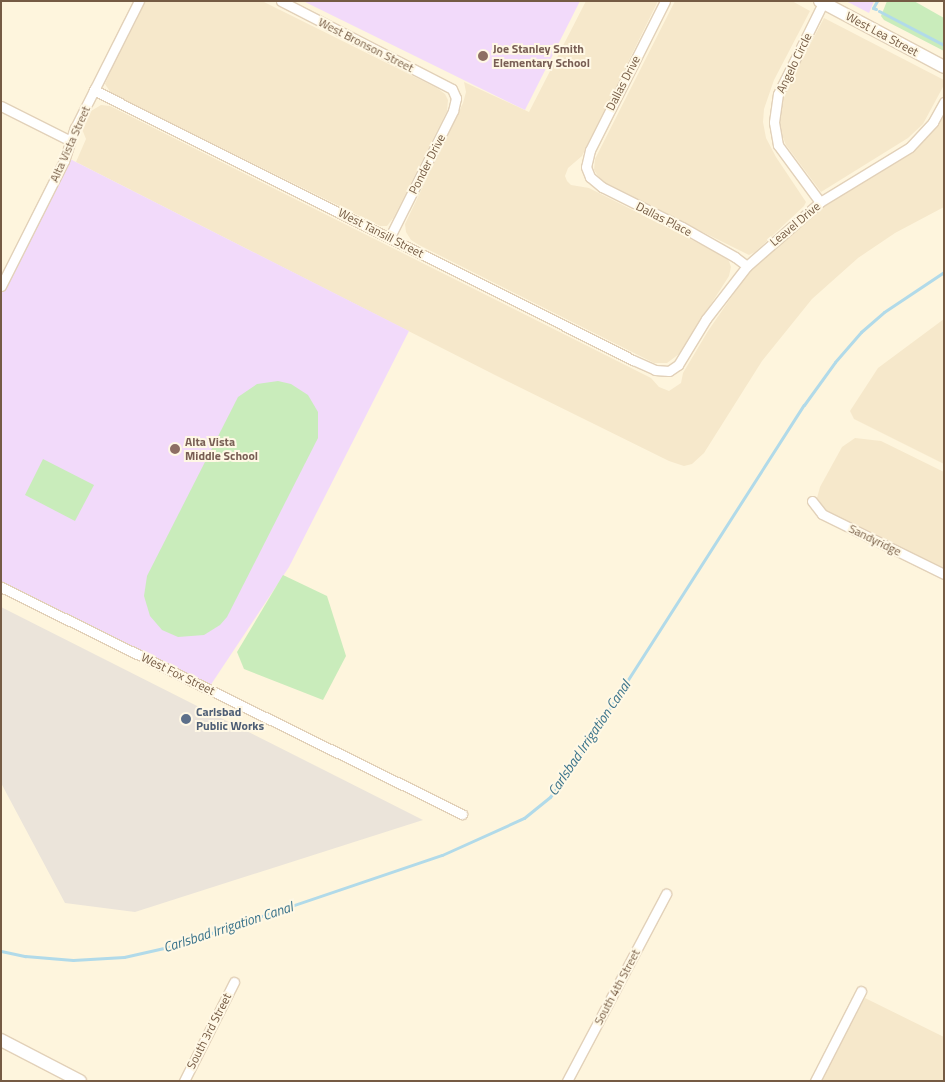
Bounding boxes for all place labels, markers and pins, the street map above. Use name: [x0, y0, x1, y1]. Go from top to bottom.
place label: Joe Stanley Smith Elementary School: [493, 42, 590, 70]
marker: Joe Stanley Smith Elementary School: [477, 50, 489, 62]
place label: Alta Vista Middle School: [185, 435, 258, 463]
marker: Alta Vista Middle School: [169, 443, 181, 455]
place label: Carlsbad Public Works: [196, 705, 264, 733]
marker: Carlsbad Public Works: [180, 713, 192, 725]

